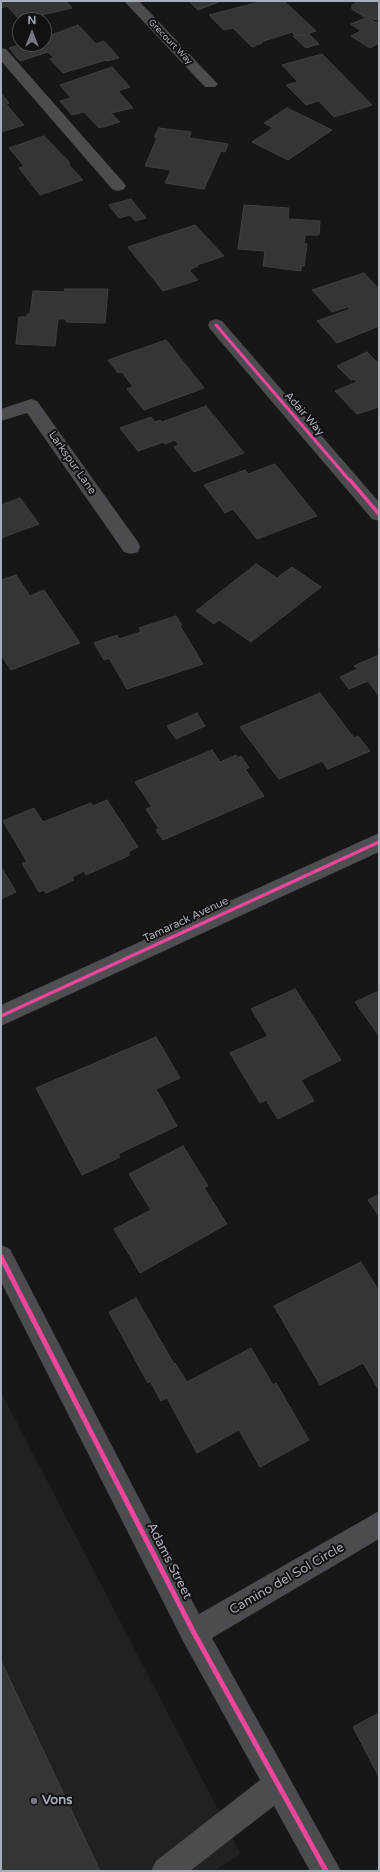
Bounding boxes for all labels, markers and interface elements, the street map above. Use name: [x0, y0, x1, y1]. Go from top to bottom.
north arrow: [12, 12, 52, 52]
text: N: [28, 14, 36, 27]
street label: Grecourt Way: [146, 17, 194, 67]
street label: Adair Way: [281, 389, 327, 439]
street label: Larkspur Lane: [45, 429, 99, 497]
street label: Tamarack Avenue: [141, 894, 231, 946]
street label: Adams Street: [143, 1520, 195, 1602]
street label: Camino del Sol Circle: [227, 1540, 347, 1618]
place label: Vons: [42, 1793, 72, 1809]
marker: Vons: [29, 1796, 39, 1806]

